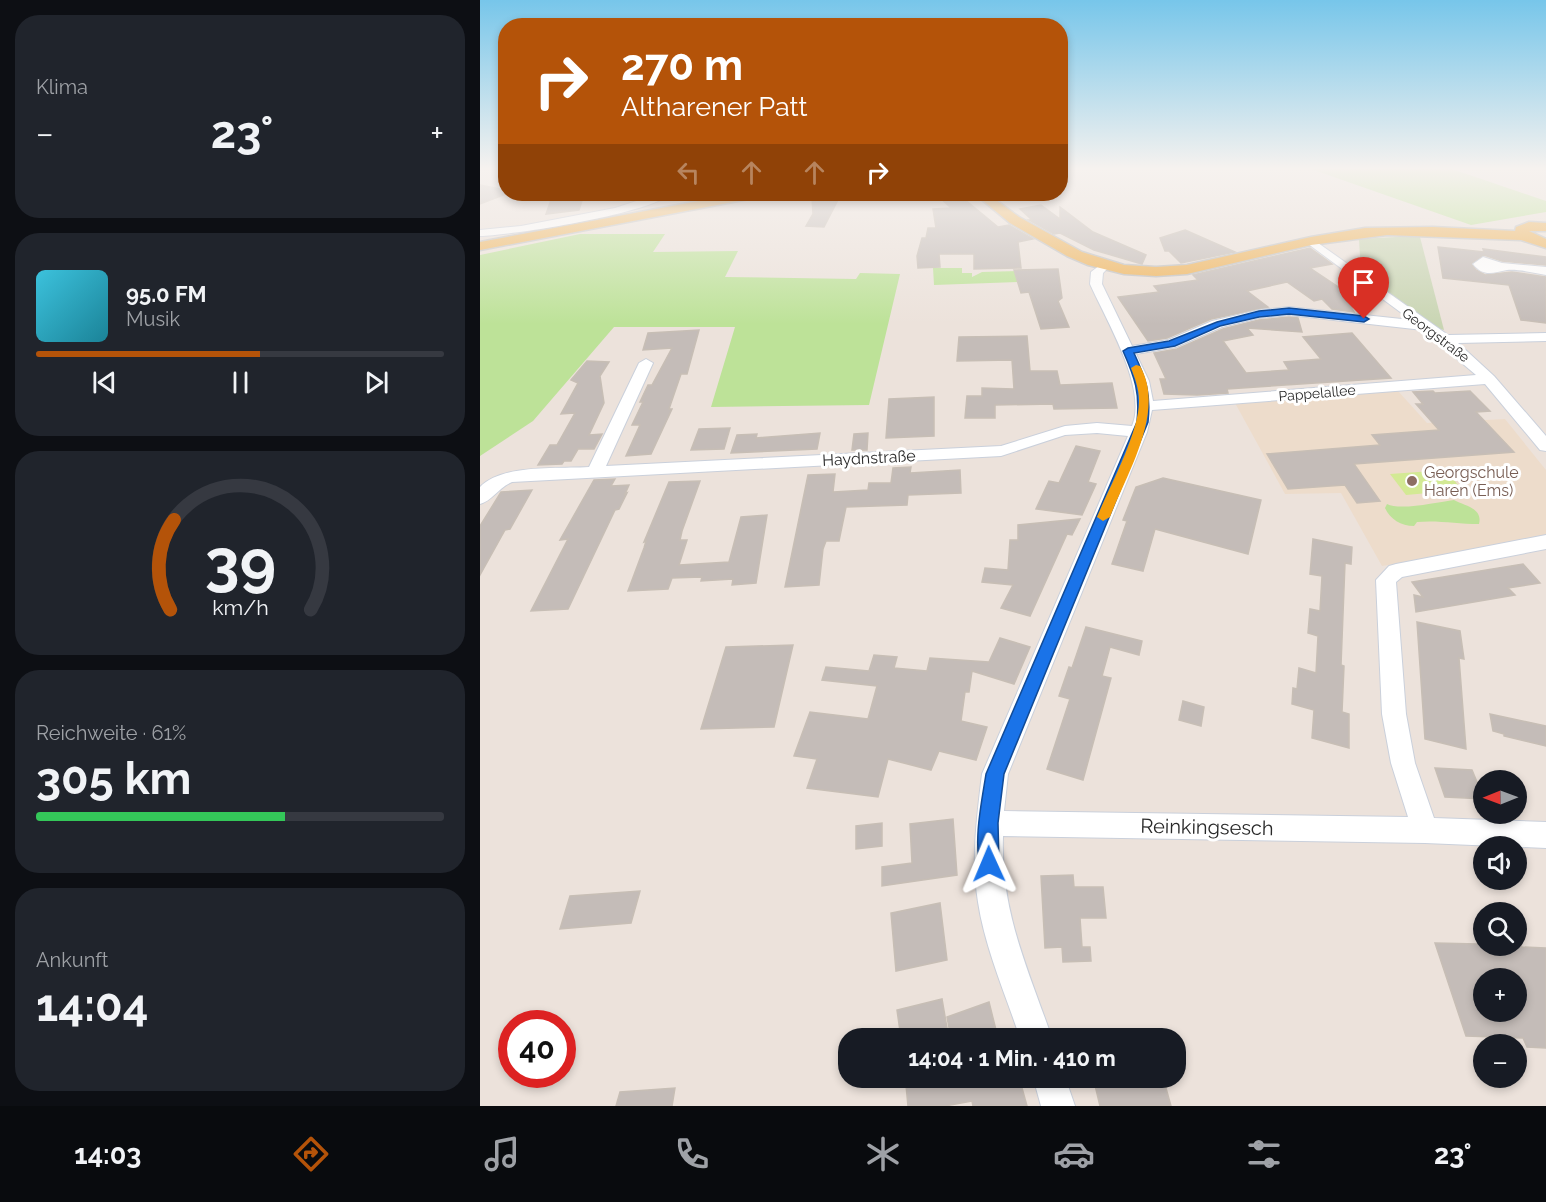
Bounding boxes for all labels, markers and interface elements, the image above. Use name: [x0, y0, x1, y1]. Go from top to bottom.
text: 270 m: [621, 41, 743, 90]
icon: right: [522, 42, 600, 120]
text: Klima: [36, 75, 88, 99]
text: Altharener Patt: [621, 91, 808, 122]
text: 23°: [211, 106, 273, 159]
text: −: [36, 114, 54, 153]
text: +: [430, 114, 444, 153]
icon: left: [672, 156, 705, 189]
icon: ahead: [735, 156, 768, 189]
icon: ahead: [798, 156, 831, 189]
icon: right: [861, 156, 894, 189]
pin: [1338, 257, 1389, 319]
icon: arrive: [1347, 266, 1380, 299]
text: 95.0 FM: [126, 281, 207, 307]
street label: Georgstraße: [1399, 305, 1473, 365]
text: Musik: [126, 307, 180, 331]
icon: previous: [88, 366, 121, 399]
icon: pause: [224, 366, 257, 399]
icon: next: [360, 366, 393, 399]
street label: Pappelallee: [1278, 382, 1356, 404]
street label: Haydnstraße: [822, 446, 916, 470]
place label: Georgschule Haren (Ems): [1424, 463, 1519, 500]
marker: Georgschule Haren (Ems): [1405, 474, 1419, 488]
text: 39: [204, 525, 276, 599]
text: km/h: [212, 595, 268, 620]
text: Reichweite · 61%: [36, 721, 186, 745]
text: 305 km: [36, 752, 191, 805]
north arrow: [1473, 770, 1527, 824]
map controls: [1473, 770, 1527, 1088]
street label: Reinkingsesch: [1140, 814, 1274, 840]
position arrow: [957, 832, 1021, 896]
button: sound: [1473, 836, 1527, 890]
button: search: [1473, 902, 1527, 956]
text: Ankunft: [36, 948, 109, 972]
button: +: [1473, 968, 1527, 1022]
text: 14:04: [36, 979, 148, 1032]
speed limit sign: 40: [498, 1010, 576, 1088]
button: −: [1473, 1034, 1527, 1088]
text: 14:04 · 1 Min. · 410 m: [908, 1045, 1116, 1071]
icon: directions: [290, 1133, 332, 1175]
icon: music: [481, 1133, 523, 1175]
icon: phone: [671, 1133, 713, 1175]
icon: climate: [862, 1133, 904, 1175]
icon: car: [1053, 1133, 1095, 1175]
icon: filters: [1243, 1133, 1285, 1175]
text: 14:03: [74, 1139, 141, 1170]
text: 23°: [1434, 1139, 1472, 1170]

